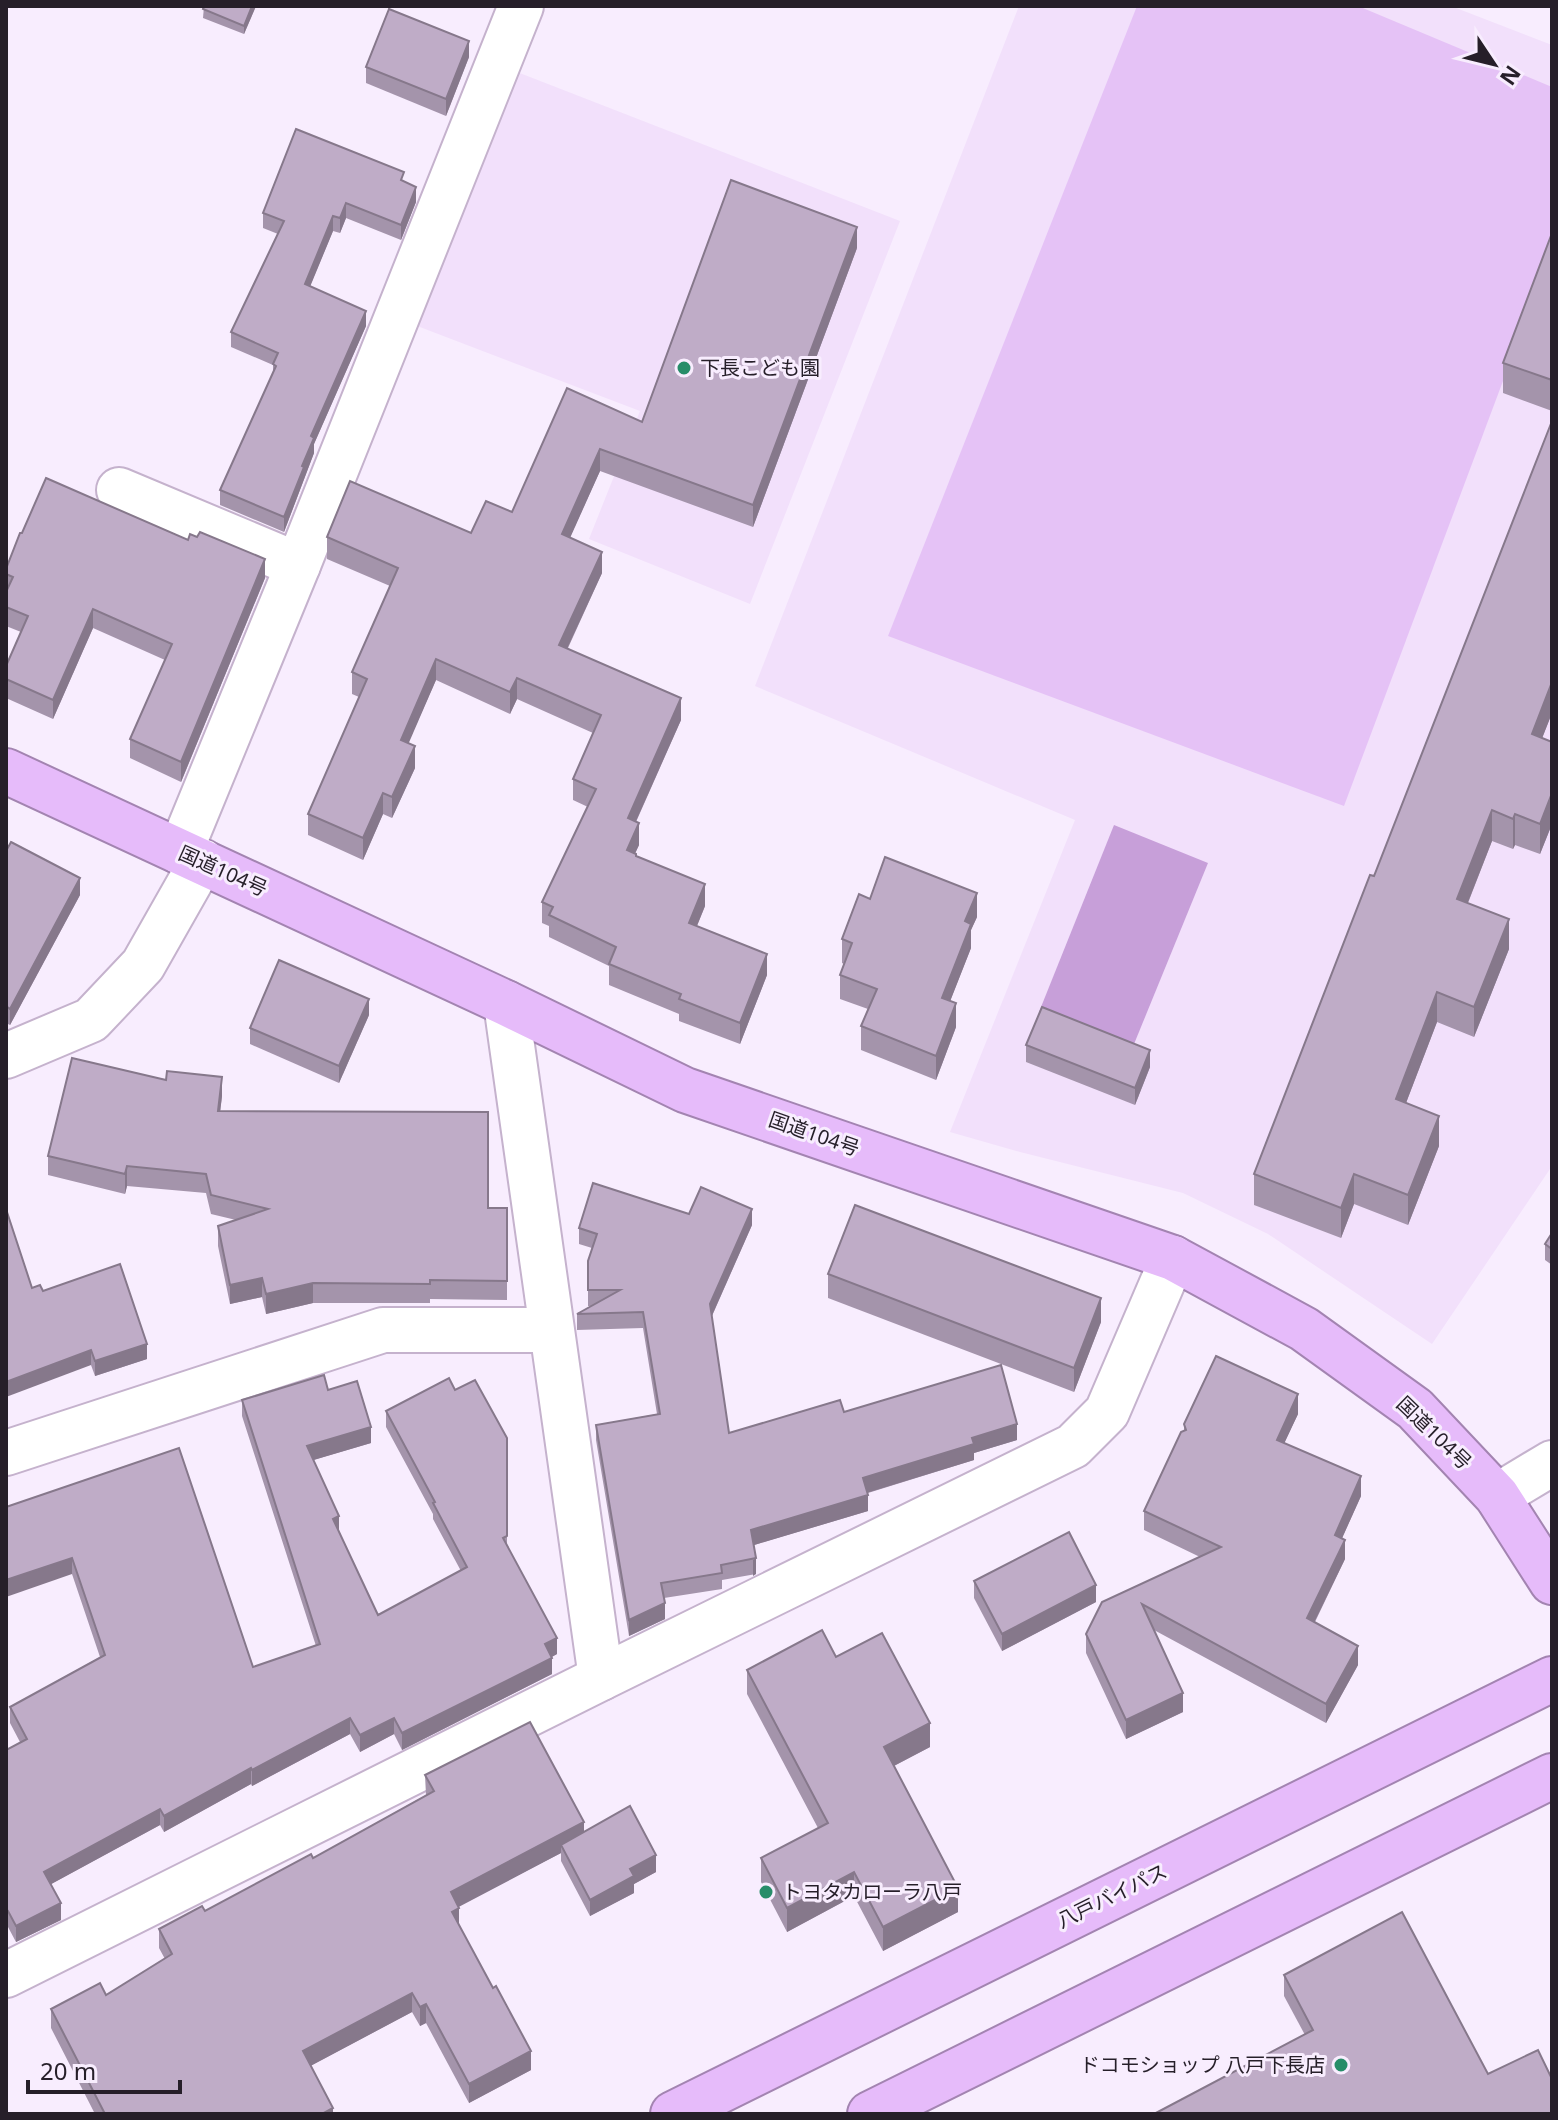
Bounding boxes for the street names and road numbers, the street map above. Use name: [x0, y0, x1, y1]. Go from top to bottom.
street label: 国道104号: [175, 839, 272, 902]
street label: 国道104号: [765, 1105, 863, 1162]
street label: 国道104号: [1391, 1390, 1478, 1475]
street label: 八戸バイパス: [1052, 1857, 1171, 1934]

